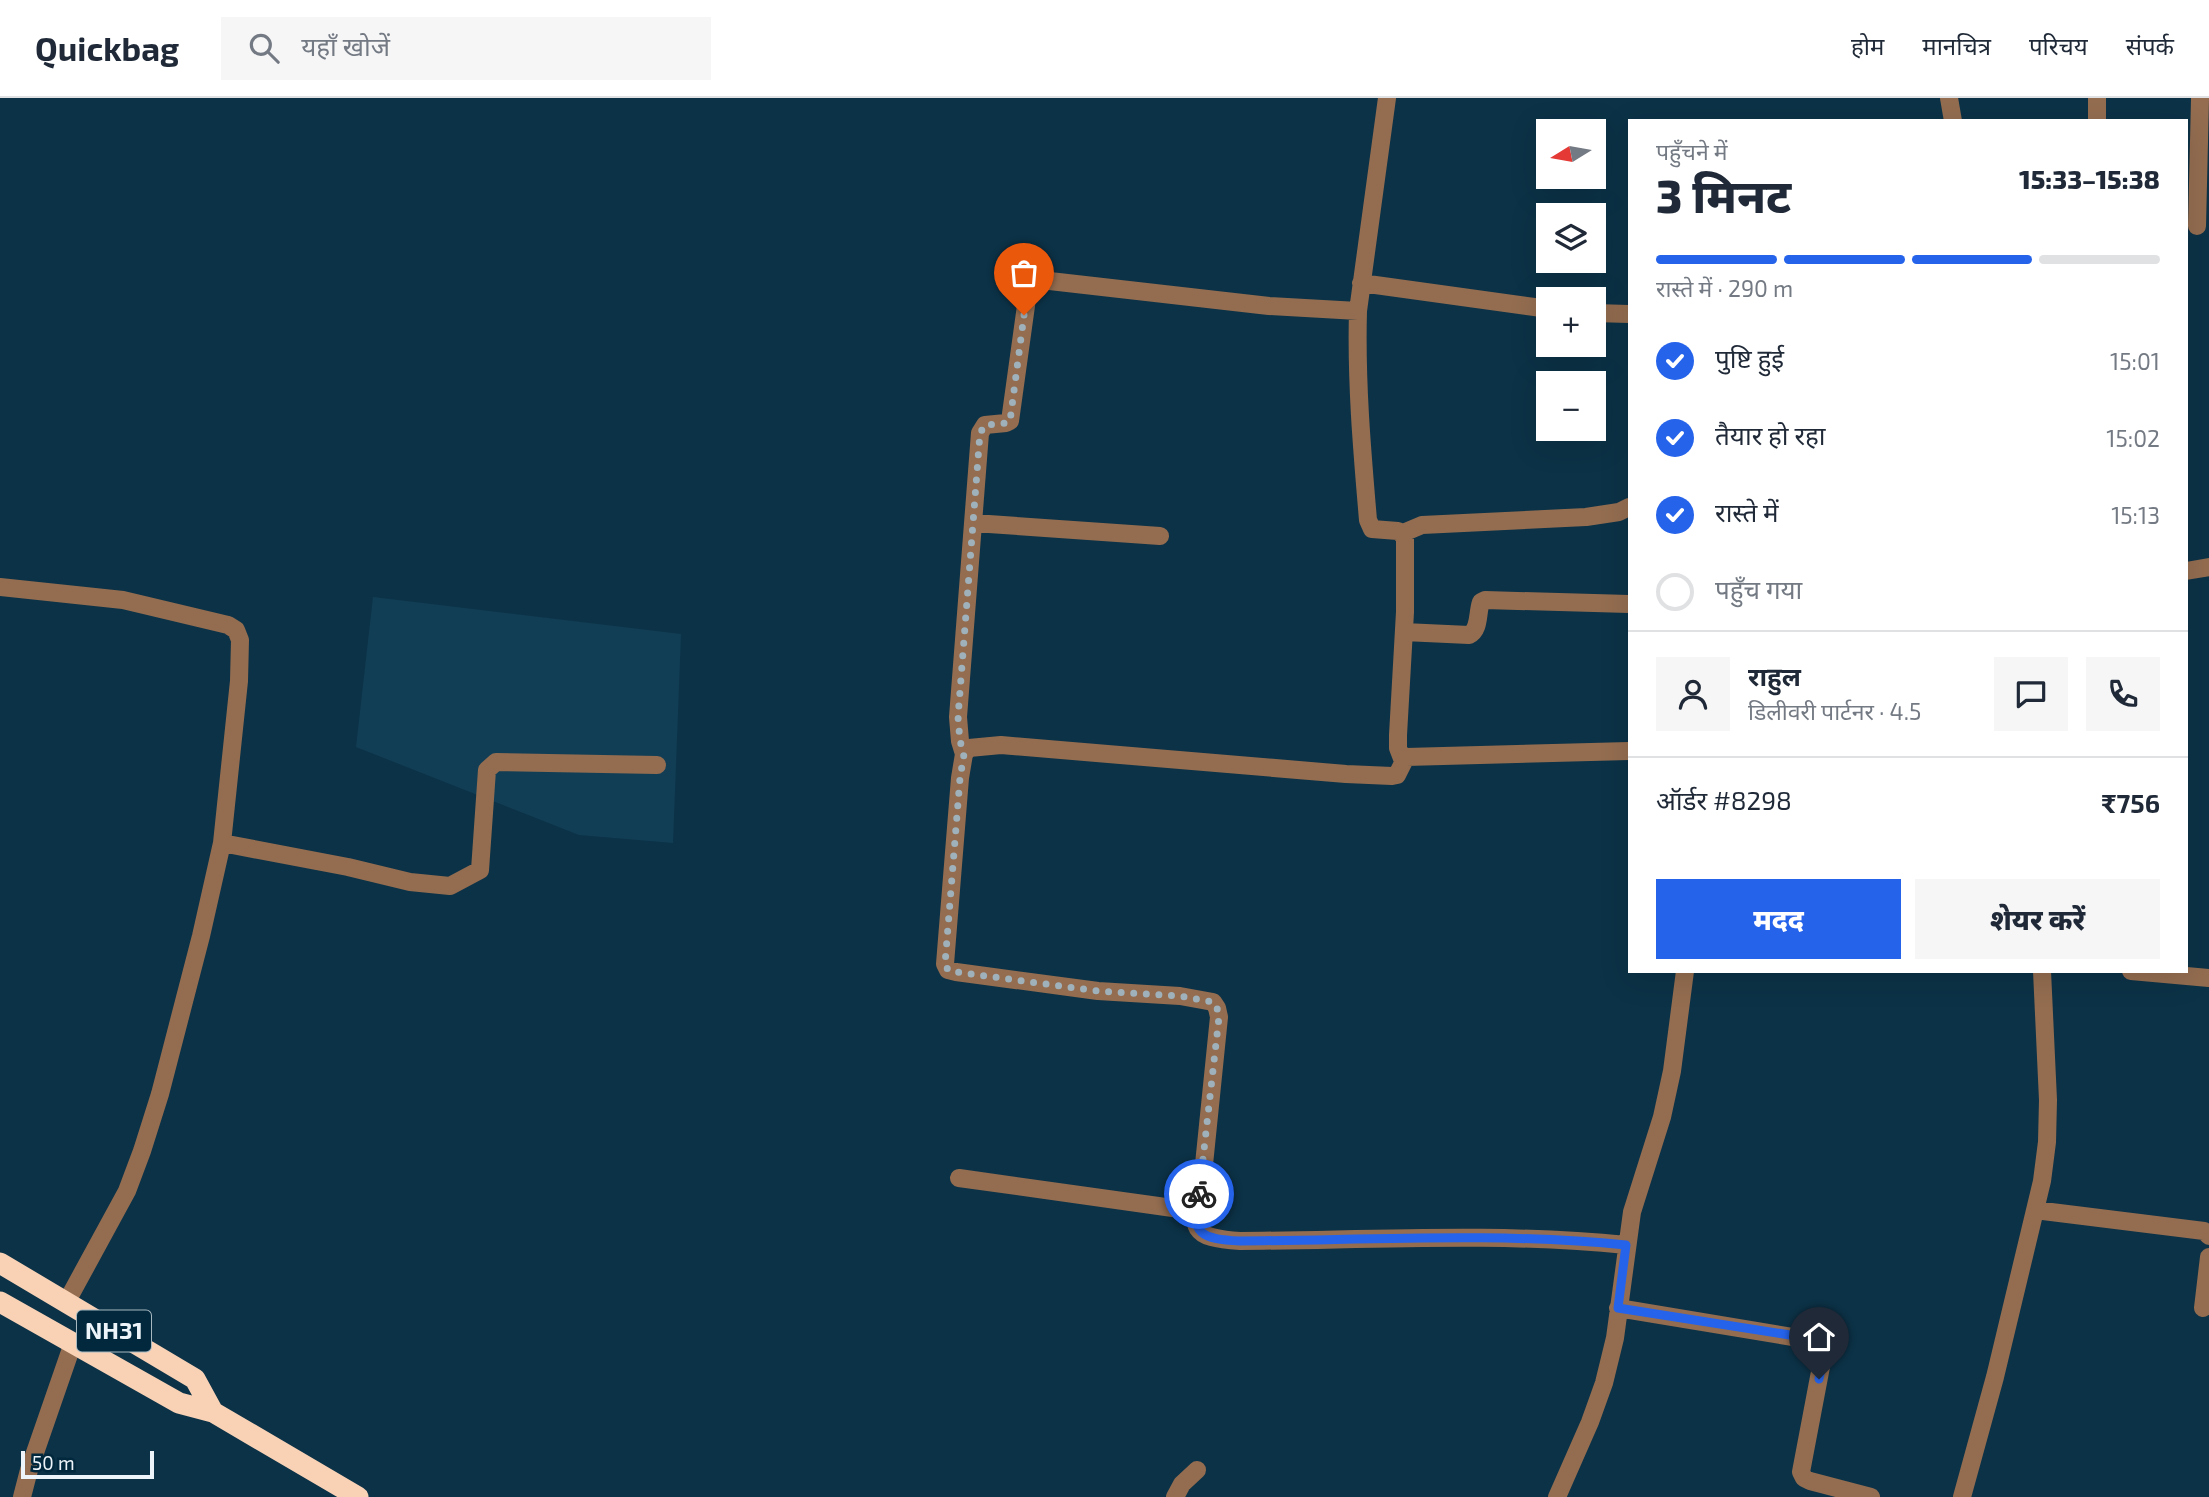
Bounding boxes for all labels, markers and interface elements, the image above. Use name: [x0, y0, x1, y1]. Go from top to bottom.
search box: [221, 17, 711, 80]
text: Quickbag: [35, 28, 179, 68]
icon: search: [245, 29, 283, 67]
text: यहाँ खोजें: [301, 30, 390, 61]
text: होम: [1851, 31, 1884, 60]
text: मानचित्र: [1922, 31, 1991, 60]
text: परिचय: [2029, 31, 2088, 60]
text: संपर्क: [2126, 31, 2174, 60]
north arrow: [1536, 119, 1606, 189]
map controls: [1536, 119, 1606, 441]
text: पहुँचने में: [1656, 137, 1728, 165]
text: 15:33–15:38: [2019, 163, 2160, 194]
text: 3 मिनट: [1656, 167, 1791, 222]
button: layers: [1536, 203, 1606, 273]
pin: [994, 243, 1054, 315]
icon: bag: [1005, 254, 1043, 292]
text: रास्ते में · 290 m: [1656, 274, 1793, 302]
button: +: [1536, 287, 1606, 357]
icon: check: [1656, 342, 1694, 380]
text: पुष्टि हुई: [1715, 342, 1784, 373]
text: 15:01: [2110, 347, 2160, 375]
button: −: [1536, 371, 1606, 441]
icon: check: [1656, 419, 1694, 457]
text: तैयार हो रहा: [1715, 419, 1826, 450]
text: 15:02: [2106, 424, 2160, 452]
icon: check: [1656, 496, 1694, 534]
text: रास्ते में: [1715, 496, 1779, 527]
text: 15:13: [2111, 501, 2160, 529]
text: पहुँच गया: [1715, 573, 1802, 604]
button: person: [1656, 657, 1730, 731]
button: chat: [1994, 657, 2068, 731]
button: phone: [2086, 657, 2160, 731]
text: राहुल: [1748, 660, 1801, 691]
text: डिलीवरी पार्टनर · 4.5: [1748, 697, 1921, 725]
text: ऑर्डर #8298: [1656, 784, 1792, 815]
text: ₹756: [2101, 787, 2160, 818]
button: मदद: [1656, 879, 1901, 959]
button: शेयर करें: [1915, 879, 2160, 959]
courier: [1164, 1159, 1234, 1229]
icon: bike: [1180, 1175, 1218, 1213]
pin: [1789, 1307, 1849, 1379]
road number: NH31: [77, 1310, 151, 1352]
icon: home: [1800, 1318, 1838, 1356]
scale bar: [21, 1448, 154, 1480]
text: 50 m: [32, 1451, 75, 1474]

